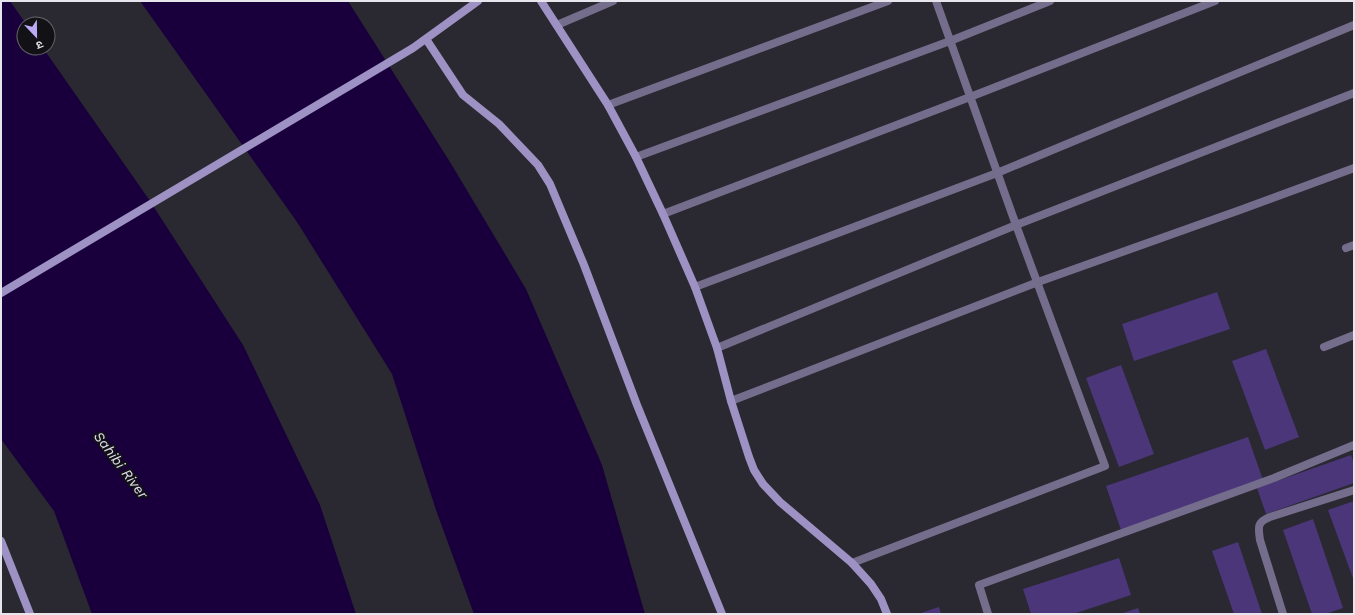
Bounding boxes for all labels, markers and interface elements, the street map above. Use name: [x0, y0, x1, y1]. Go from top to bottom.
north arrow: [16, 16, 56, 56]
text: उ: [34, 38, 45, 52]
water label: Sahibi River: [91, 428, 152, 502]

